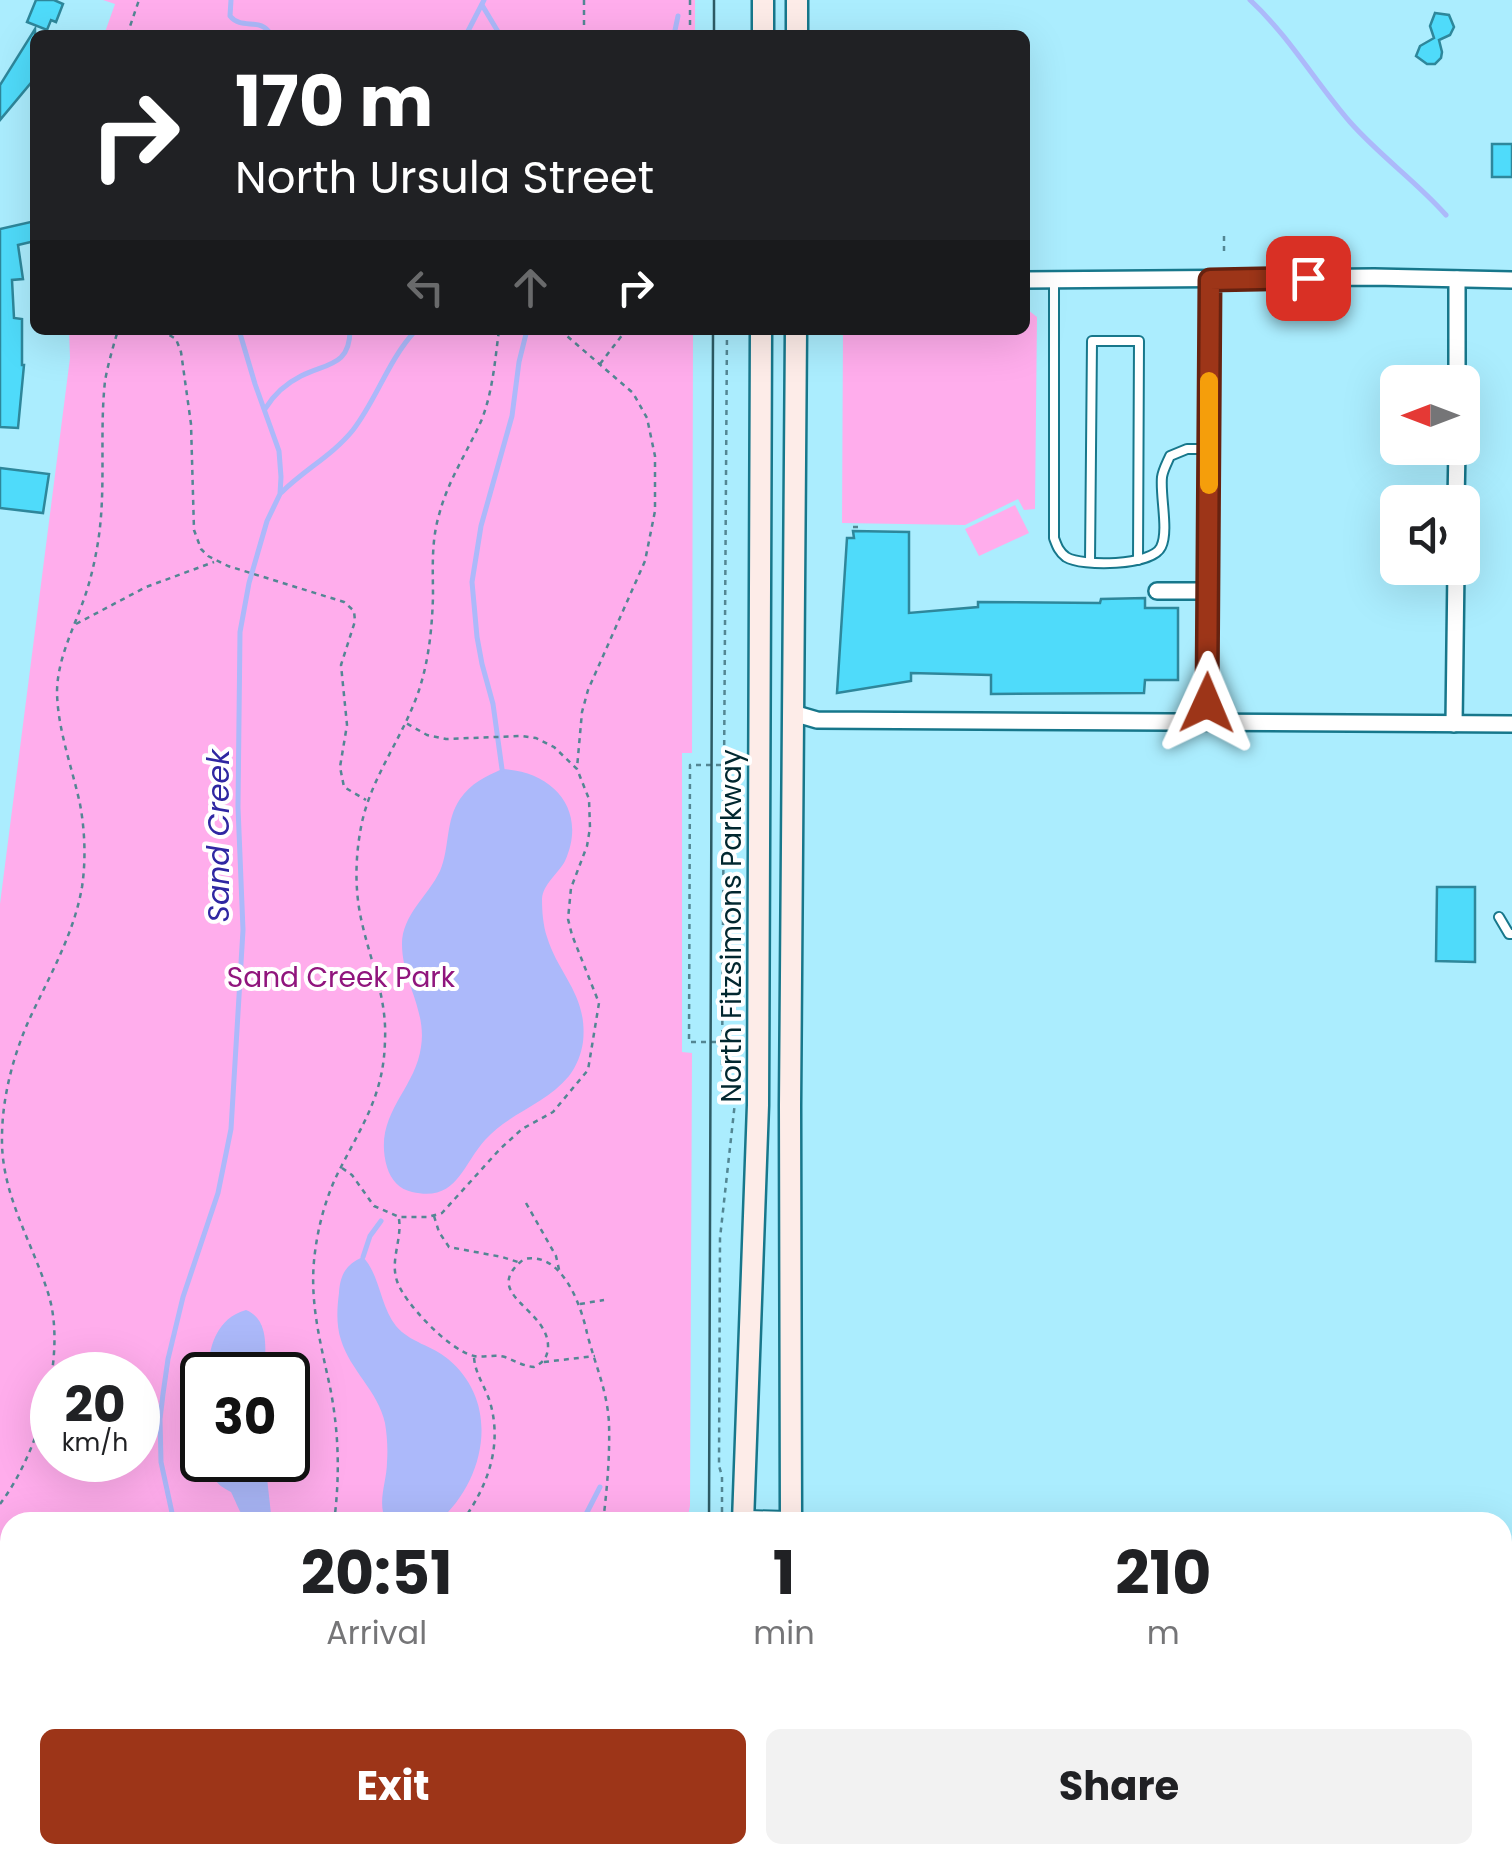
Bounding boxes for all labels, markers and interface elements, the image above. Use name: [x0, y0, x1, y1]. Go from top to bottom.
text: 170 m: [235, 52, 433, 151]
icon: right: [70, 70, 200, 200]
text: North Ursula Street: [235, 146, 654, 209]
pin: [1266, 236, 1351, 321]
icon: arrive: [1281, 251, 1336, 306]
icon: left: [398, 260, 453, 315]
icon: ahead: [503, 260, 558, 315]
icon: right: [608, 260, 663, 315]
north arrow: [1380, 365, 1480, 465]
map controls: [1380, 365, 1480, 585]
button: sound: [1380, 485, 1480, 585]
position arrow: [1155, 651, 1259, 755]
water label: Sand Creek: [197, 748, 240, 923]
street label: North Fitzsimons Parkway: [712, 749, 751, 1103]
park label: Sand Creek Park: [227, 958, 456, 997]
speed limit sign: 30: [180, 1352, 310, 1482]
text: 20: [64, 1369, 126, 1440]
text: km/h: [62, 1425, 128, 1460]
text: 20:51: [301, 1531, 453, 1615]
text: 1: [773, 1531, 795, 1615]
text: 210: [1115, 1531, 1211, 1615]
text: Arrival: [326, 1610, 427, 1655]
text: min: [753, 1610, 815, 1655]
text: m: [1147, 1610, 1180, 1655]
button: Exit: [40, 1729, 746, 1844]
button: Share: [766, 1729, 1472, 1844]

